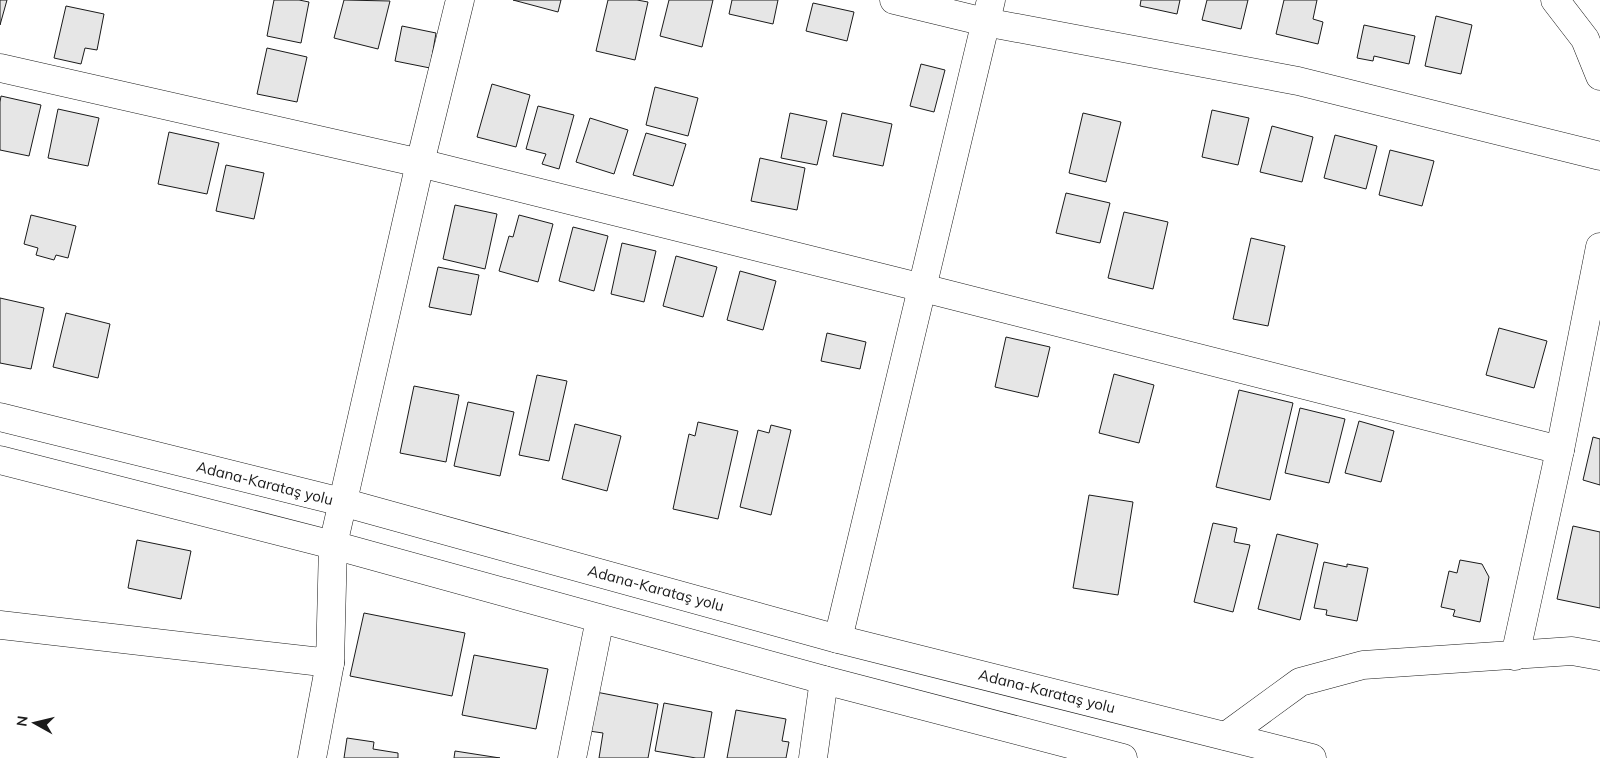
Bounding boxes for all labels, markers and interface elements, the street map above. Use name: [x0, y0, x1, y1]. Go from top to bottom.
street label: Adana-Karataş yolu: [195, 457, 335, 509]
street label: Adana-Karataş yolu: [586, 561, 726, 615]
street label: Adana-Karataş yolu: [977, 665, 1117, 717]
north arrow: [10, 698, 60, 748]
text: N: [12, 715, 32, 728]

